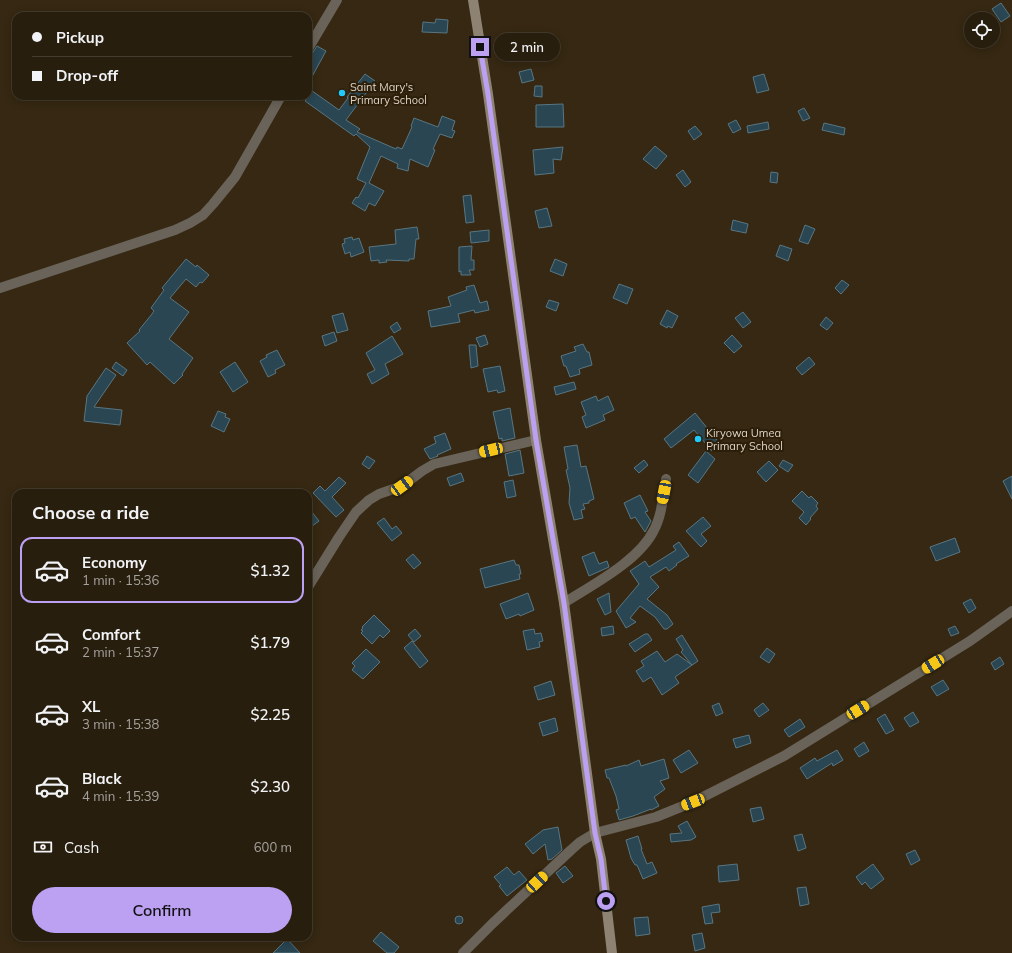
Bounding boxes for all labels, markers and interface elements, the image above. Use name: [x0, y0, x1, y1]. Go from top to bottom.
map controls: [964, 12, 1000, 48]
button: locate: [964, 12, 1000, 48]
text: Pickup: [56, 28, 104, 47]
callout: 2 min: [494, 33, 560, 61]
route end: [471, 38, 489, 56]
text: 2 min: [510, 39, 544, 55]
text: Drop-off: [56, 66, 118, 85]
place label: Saint Mary's Primary School: [350, 80, 427, 107]
marker: Saint Mary's Primary School: [337, 88, 347, 98]
place label: Kiryowa Umea Primary School: [706, 426, 783, 453]
marker: Kiryowa Umea Primary School: [693, 434, 703, 444]
car: [478, 441, 504, 459]
car: [389, 474, 415, 498]
car: [656, 479, 672, 505]
text: Choose a ride: [32, 501, 149, 524]
icon: car: [34, 552, 70, 588]
text: Economy: [82, 553, 147, 572]
text: $1.32: [250, 561, 290, 580]
text: 1 min · 15:36: [82, 572, 159, 588]
icon: car: [34, 624, 70, 660]
text: Comfort: [82, 625, 140, 644]
text: $1.79: [250, 633, 290, 652]
text: 2 min · 15:37: [82, 644, 159, 660]
car: [920, 653, 946, 675]
icon: car: [34, 696, 70, 732]
text: XL: [82, 697, 100, 716]
car: [845, 699, 871, 721]
text: $2.25: [250, 705, 290, 724]
text: 3 min · 15:38: [82, 716, 159, 732]
icon: car: [34, 768, 70, 804]
text: Black: [82, 769, 121, 788]
text: $2.30: [250, 777, 290, 796]
text: 4 min · 15:39: [82, 788, 159, 804]
car: [680, 792, 706, 812]
icon: cash: [32, 836, 54, 858]
text: Cash: [64, 838, 99, 857]
text: 600 m: [254, 839, 292, 855]
car: [524, 869, 550, 895]
button: Confirm: [32, 887, 292, 933]
route start: [597, 892, 615, 910]

